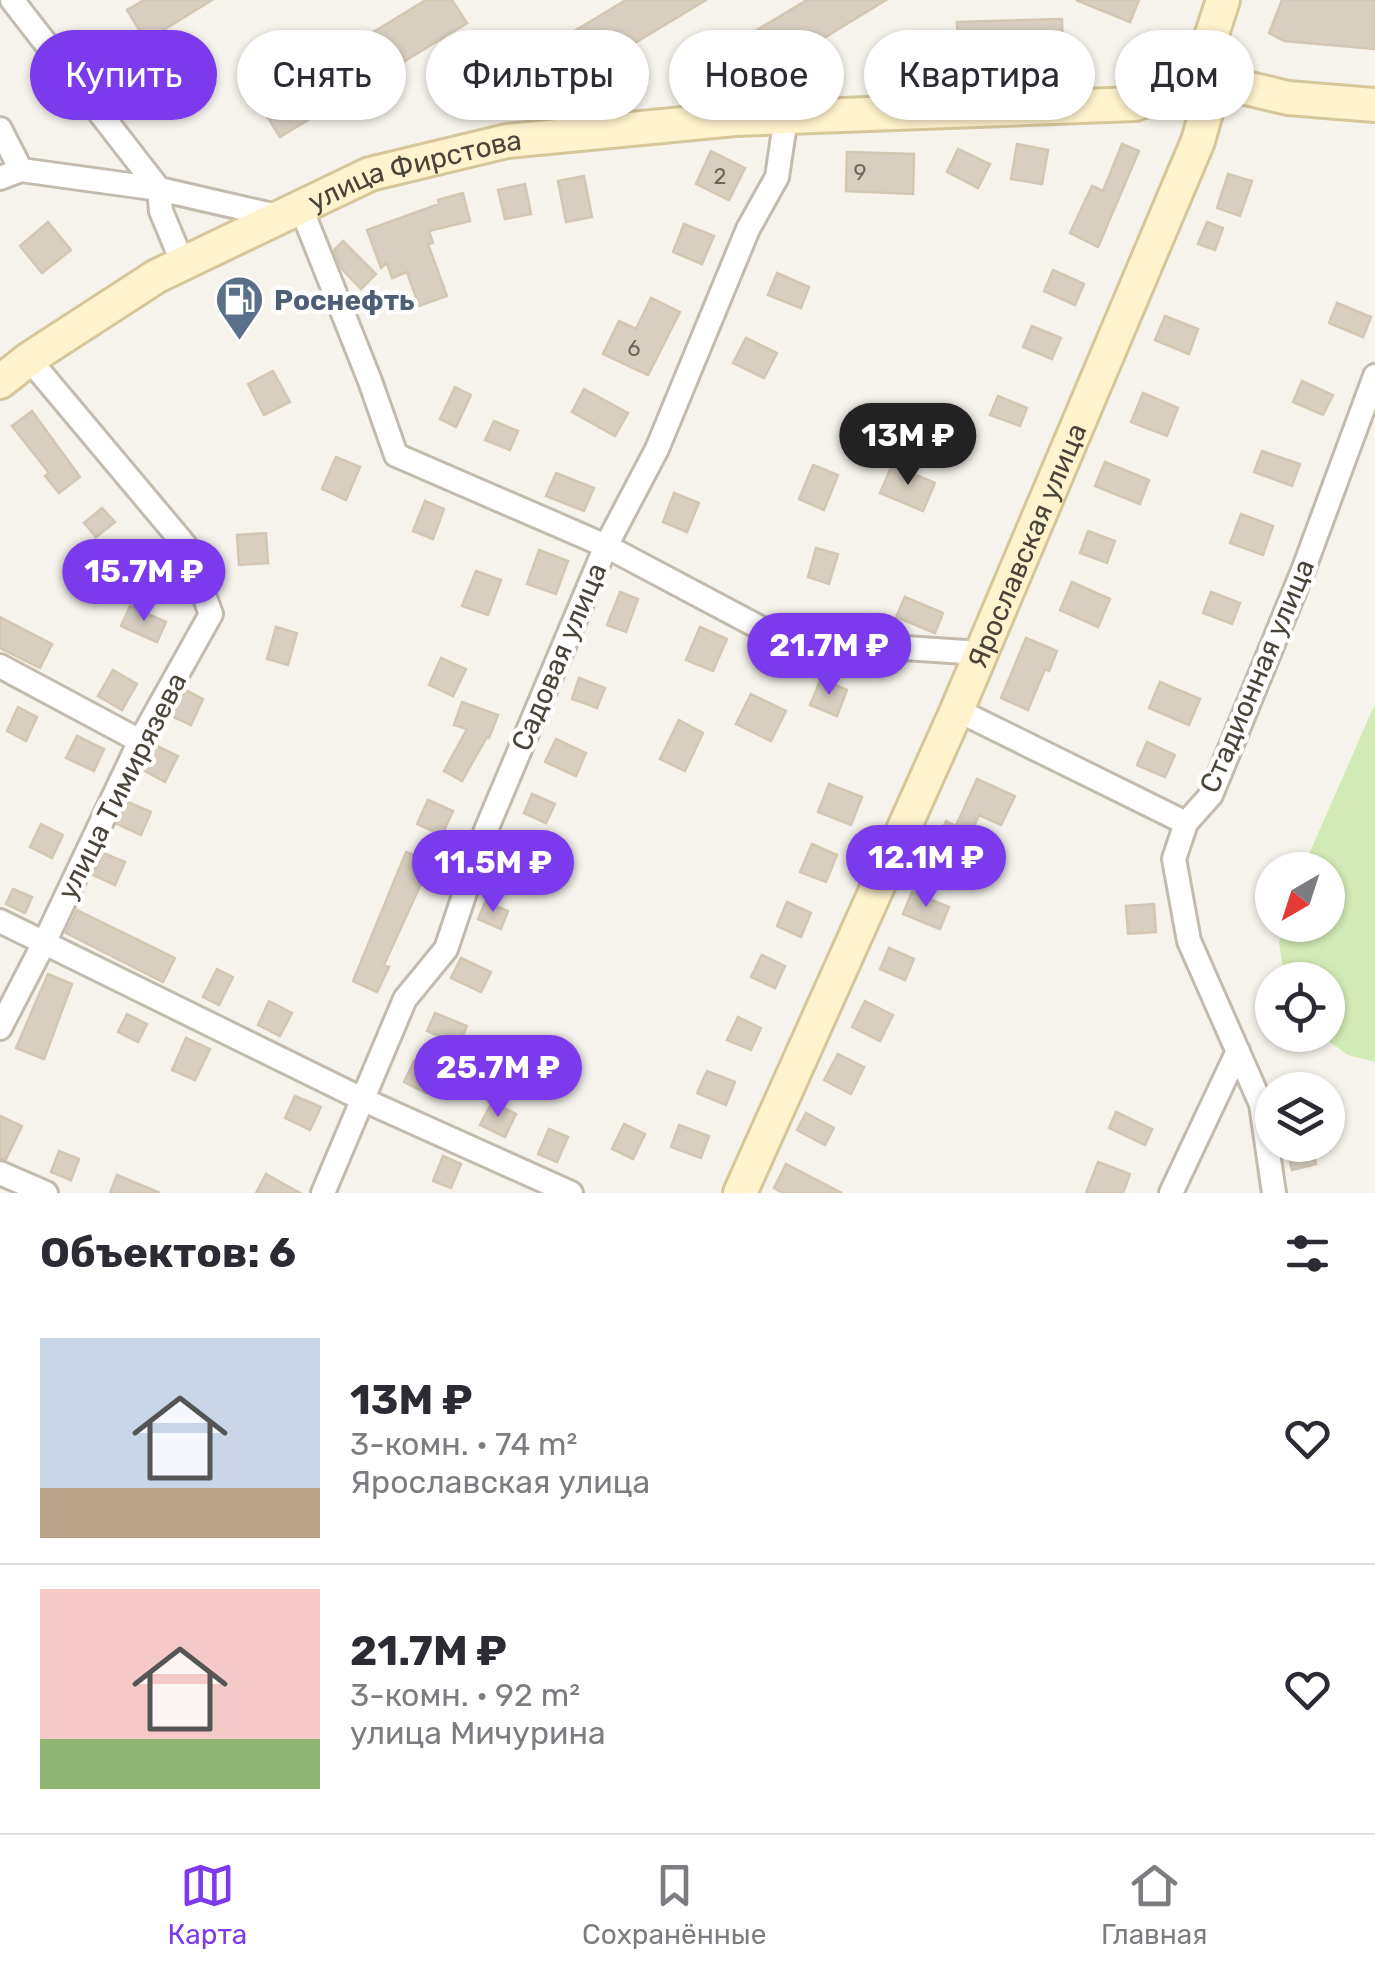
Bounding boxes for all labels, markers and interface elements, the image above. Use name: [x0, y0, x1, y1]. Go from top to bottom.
chip: Купить: [30, 30, 217, 120]
chip: Снять: [237, 30, 406, 120]
chip: Фильтры: [426, 30, 649, 120]
chip: Новое: [669, 30, 844, 120]
chip: Квартира: [864, 30, 1095, 120]
chip: Дом: [1115, 30, 1254, 120]
street label: улица Фирстова: [303, 123, 523, 218]
house number: 9: [853, 159, 867, 186]
house number: 2: [714, 163, 726, 190]
fuel station icon: Роснефть: [213, 274, 265, 342]
place label: Роснефть: [274, 284, 415, 317]
house number: 6: [627, 335, 641, 362]
pin: 13M ₽: [838, 403, 978, 488]
text: 13M ₽: [861, 416, 955, 454]
street label: Ярославская улица: [960, 418, 1093, 673]
pin: 15.7M ₽: [52, 539, 236, 624]
text: 15.7M ₽: [84, 552, 204, 590]
street label: Стадионная улица: [1193, 554, 1321, 798]
street label: Садовая улица: [505, 558, 613, 756]
pin: 21.7M ₽: [737, 613, 921, 698]
text: 21.7M ₽: [769, 626, 889, 664]
street label: улица Тимирязева: [51, 667, 193, 905]
pin: 12.1M ₽: [834, 825, 1018, 910]
pin: 11.5M ₽: [401, 830, 585, 915]
text: 12.1M ₽: [868, 838, 984, 876]
text: 11.5M ₽: [434, 843, 552, 881]
north arrow: [1255, 852, 1345, 942]
map controls: [1255, 852, 1345, 1162]
button: locate: [1255, 962, 1345, 1052]
pin: 25.7M ₽: [406, 1035, 590, 1120]
text: 25.7M ₽: [436, 1048, 560, 1086]
button: layers: [1255, 1072, 1345, 1162]
icon: filters: [1280, 1226, 1335, 1281]
text: Объектов: 6: [40, 1228, 296, 1278]
text: 13M ₽: [350, 1375, 473, 1425]
icon: home: [120, 1378, 240, 1498]
icon: heart: [1280, 1411, 1335, 1466]
text: 3-комн. · 74 m²: [350, 1425, 578, 1463]
text: Ярославская улица: [350, 1463, 650, 1501]
text: 21.7M ₽: [350, 1626, 507, 1676]
icon: home: [120, 1629, 240, 1749]
icon: heart: [1280, 1662, 1335, 1717]
text: 3-комн. · 92 m²: [350, 1676, 580, 1714]
text: улица Мичурина: [350, 1714, 606, 1752]
tab: Карта: [167, 1858, 247, 1951]
tab: Сохранённые: [582, 1858, 766, 1951]
tab: Главная: [1101, 1858, 1208, 1951]

